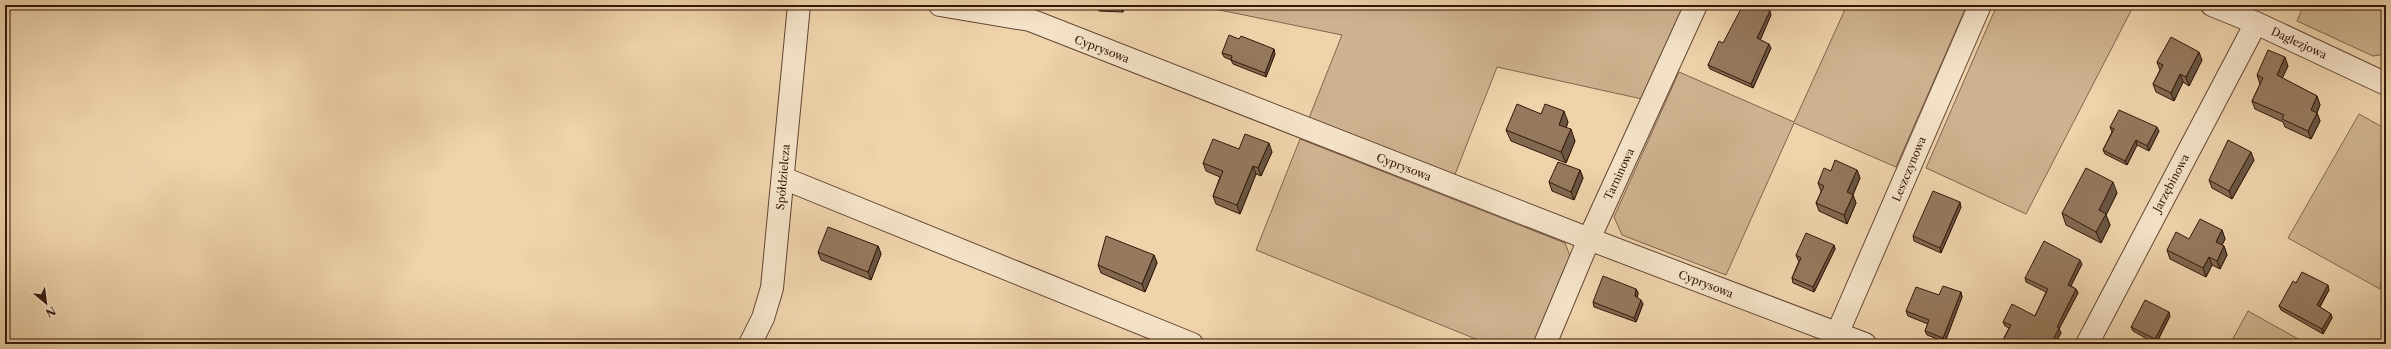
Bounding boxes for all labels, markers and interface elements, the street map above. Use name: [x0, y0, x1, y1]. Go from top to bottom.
street label: Daglezjowa: [2269, 24, 2329, 62]
street label: Cyprysowa: [1073, 32, 1132, 66]
street label: Leszczynowa: [1889, 134, 1929, 204]
street label: Spółdzielcza: [773, 143, 793, 210]
street label: Tarninowa: [1601, 146, 1637, 202]
street label: Cyprysowa: [1375, 150, 1434, 184]
street label: Jarzębinowa: [2149, 151, 2192, 216]
street label: Cyprysowa: [1677, 267, 1736, 301]
north arrow: [26, 283, 66, 323]
text: N: [43, 303, 58, 320]

